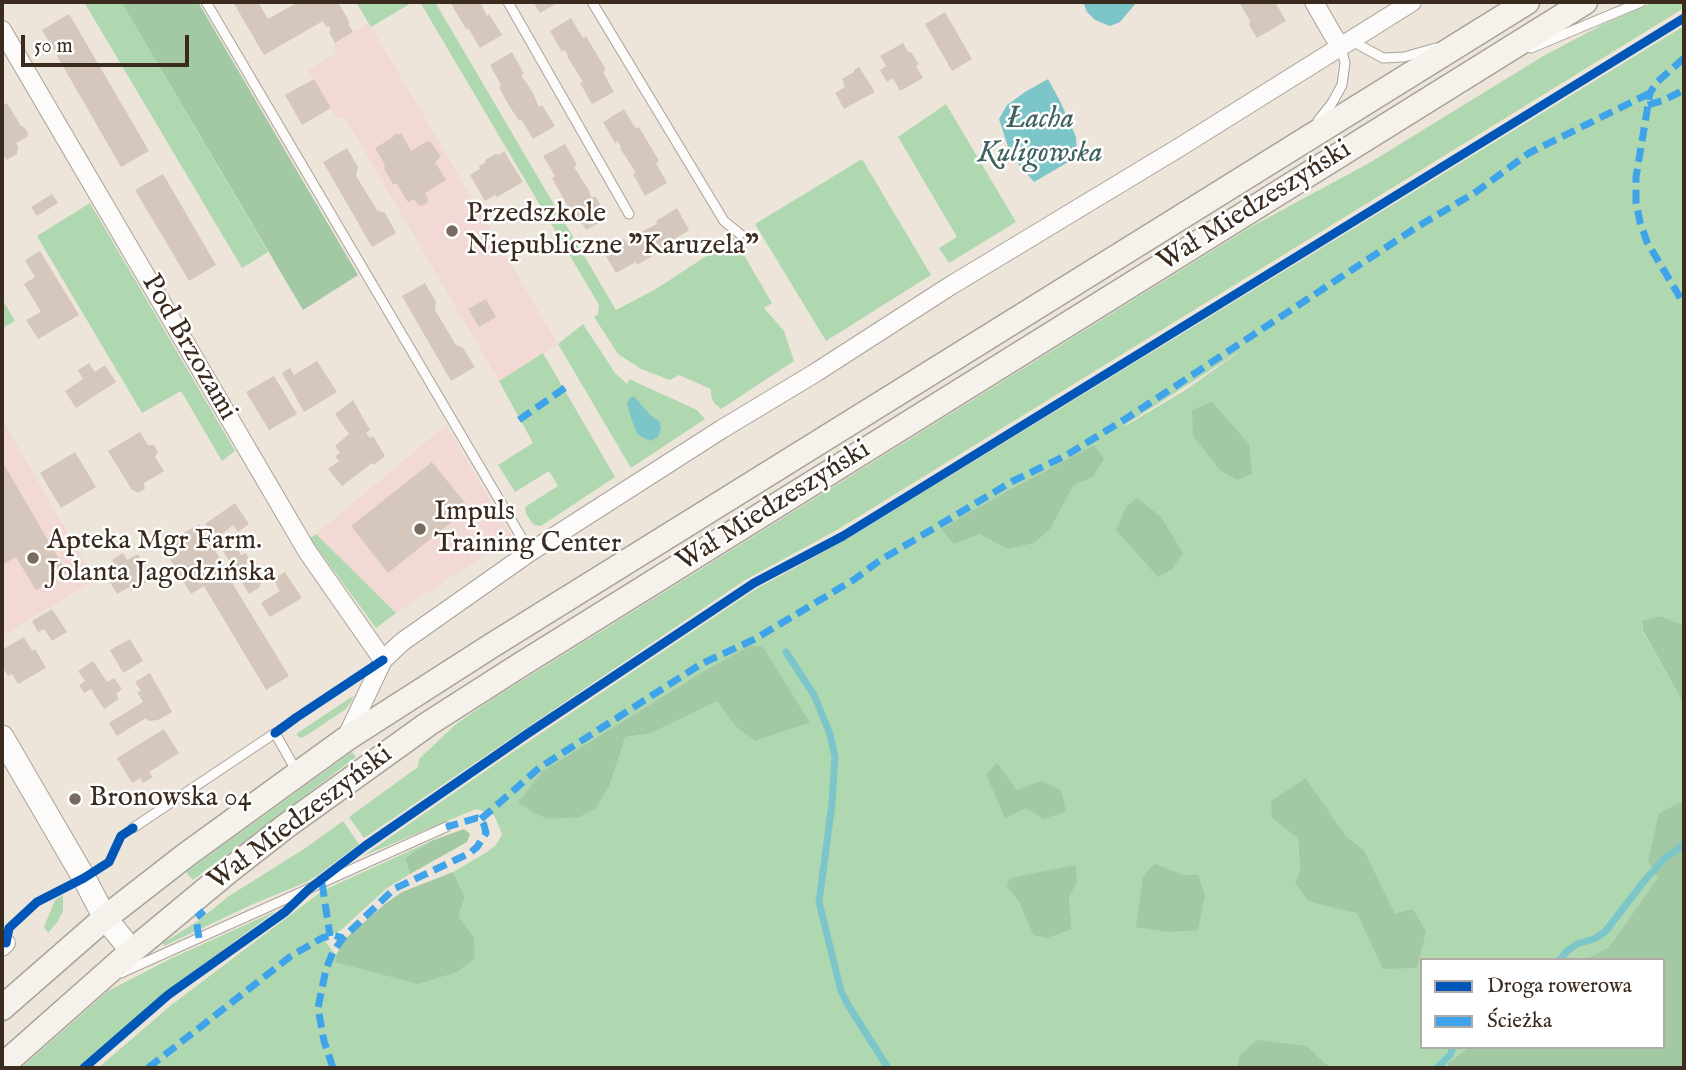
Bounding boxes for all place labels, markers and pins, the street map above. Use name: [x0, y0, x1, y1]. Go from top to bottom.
place label: Przedszkole Niepubliczne "Karuzela": [466, 198, 759, 264]
marker: Przedszkole Niepubliczne "Karuzela": [444, 223, 460, 239]
place label: Impuls Training Center: [434, 496, 621, 562]
marker: Impuls Training Center: [412, 521, 428, 537]
place label: Apteka Mgr Farm. Jolanta Jagodzińska: [47, 525, 275, 591]
marker: Apteka Mgr Farm. Jolanta Jagodzińska: [25, 550, 41, 566]
place label: Bronowska 04: [89, 782, 251, 816]
marker: Bronowska 04: [67, 791, 83, 807]

